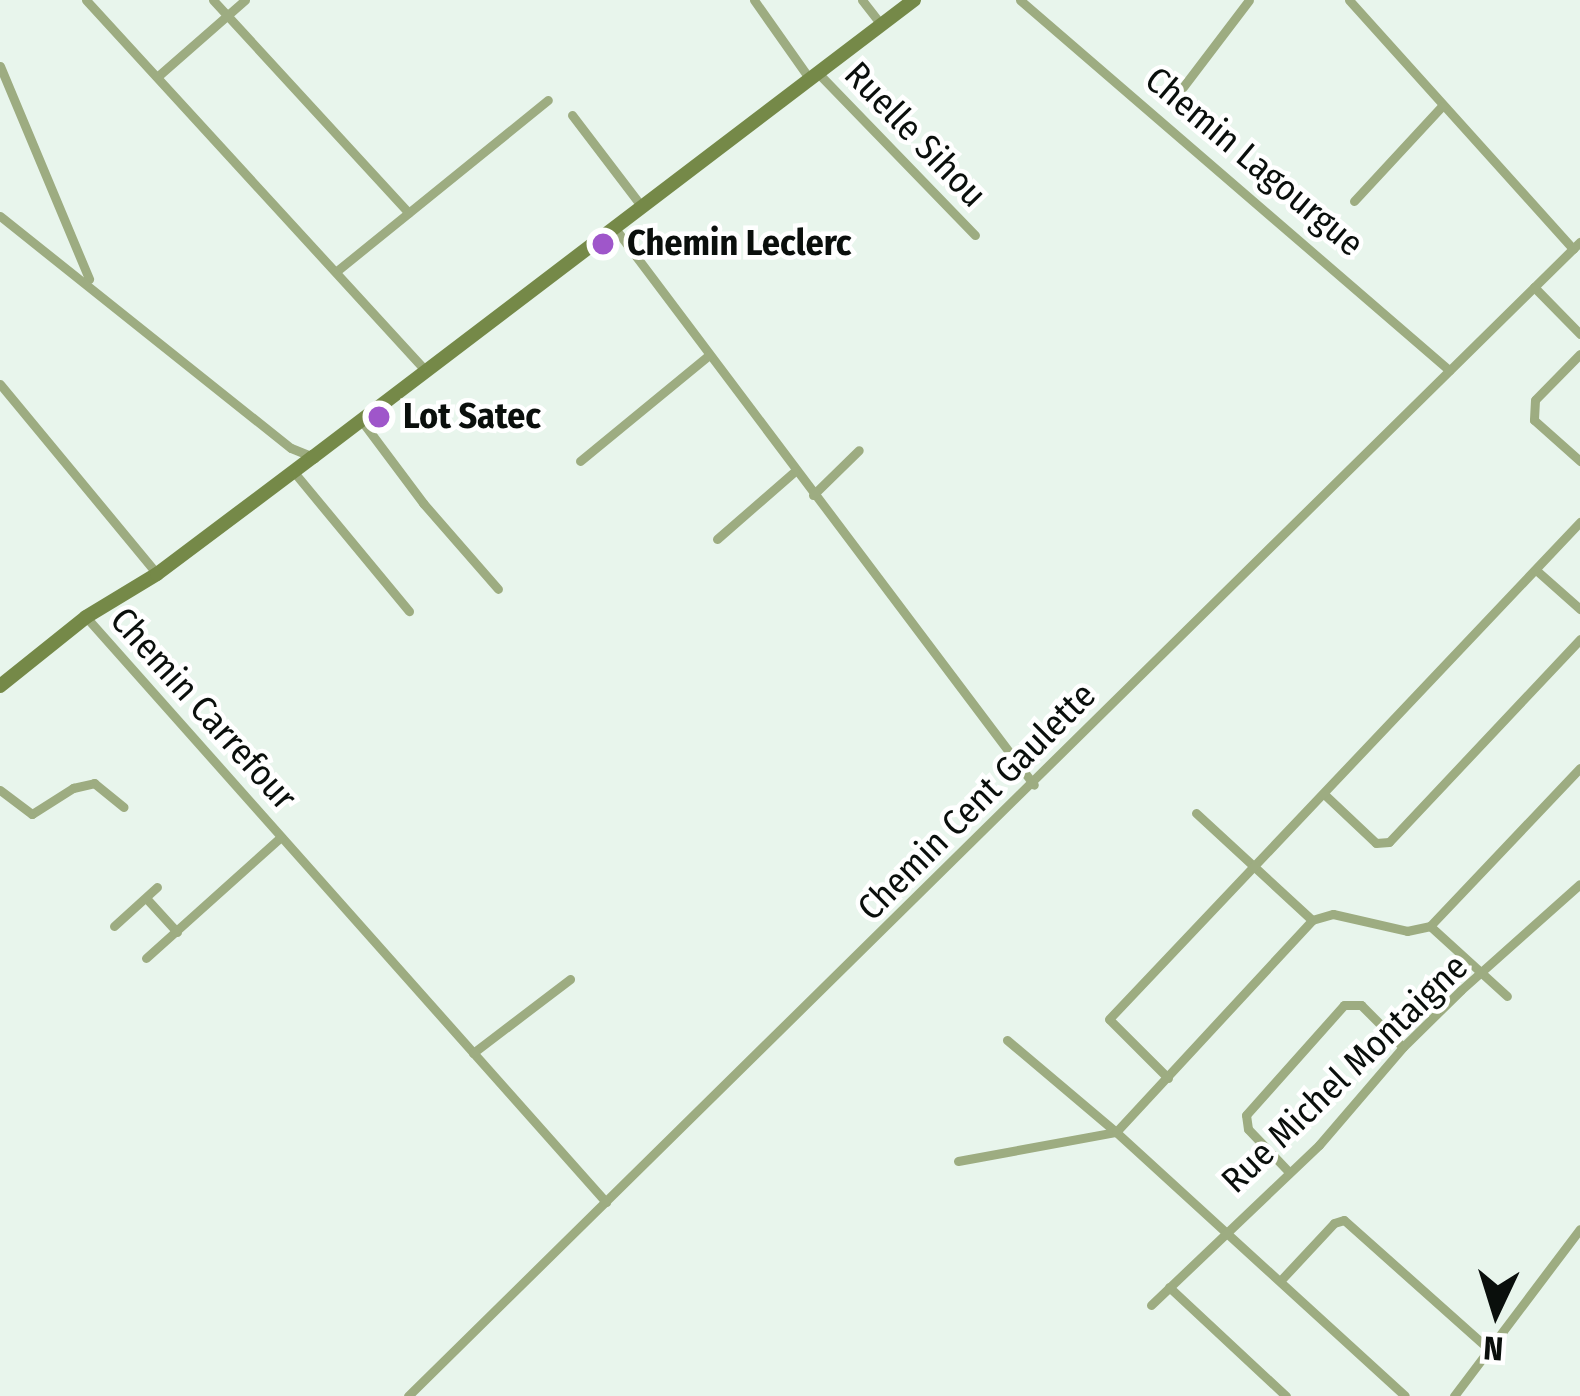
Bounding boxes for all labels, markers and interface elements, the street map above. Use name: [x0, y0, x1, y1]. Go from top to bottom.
street label: Ruelle Sihou: [835, 53, 995, 217]
street label: Chemin Lagourgue: [1136, 58, 1372, 266]
place label: Chemin Leclerc: [627, 222, 851, 266]
marker: Chemin Leclerc: [590, 231, 616, 257]
place label: Lot Satec: [403, 395, 541, 439]
marker: Lot Satec: [366, 404, 392, 430]
street label: Chemin Carrefour: [101, 599, 305, 819]
street label: Chemin Cent Gaulette: [849, 674, 1105, 930]
street label: Rue Michel Montaigne: [1213, 946, 1477, 1202]
north arrow: [1436, 1252, 1556, 1372]
text: N: [1482, 1327, 1505, 1369]

